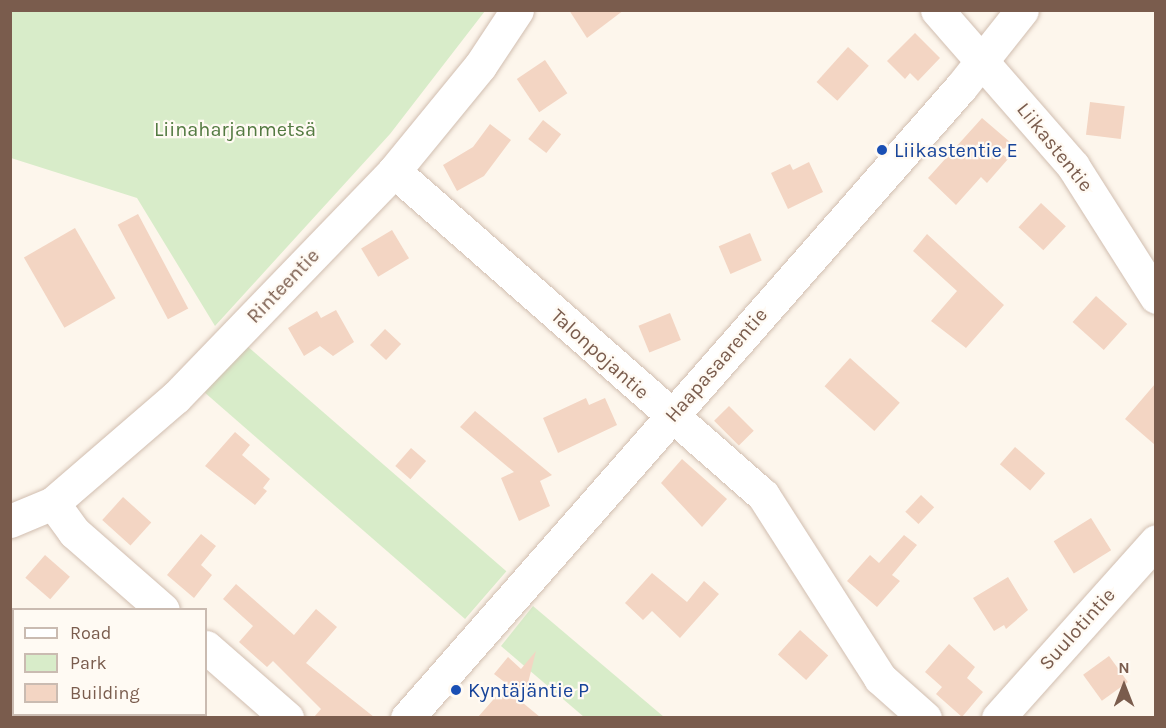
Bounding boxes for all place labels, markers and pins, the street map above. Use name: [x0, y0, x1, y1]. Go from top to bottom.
place label: Liikastentie E: [894, 138, 1018, 162]
marker: Liikastentie E: [875, 143, 889, 157]
place label: Kyntäjäntie P: [468, 678, 589, 702]
marker: Kyntäjäntie P: [449, 683, 463, 697]

